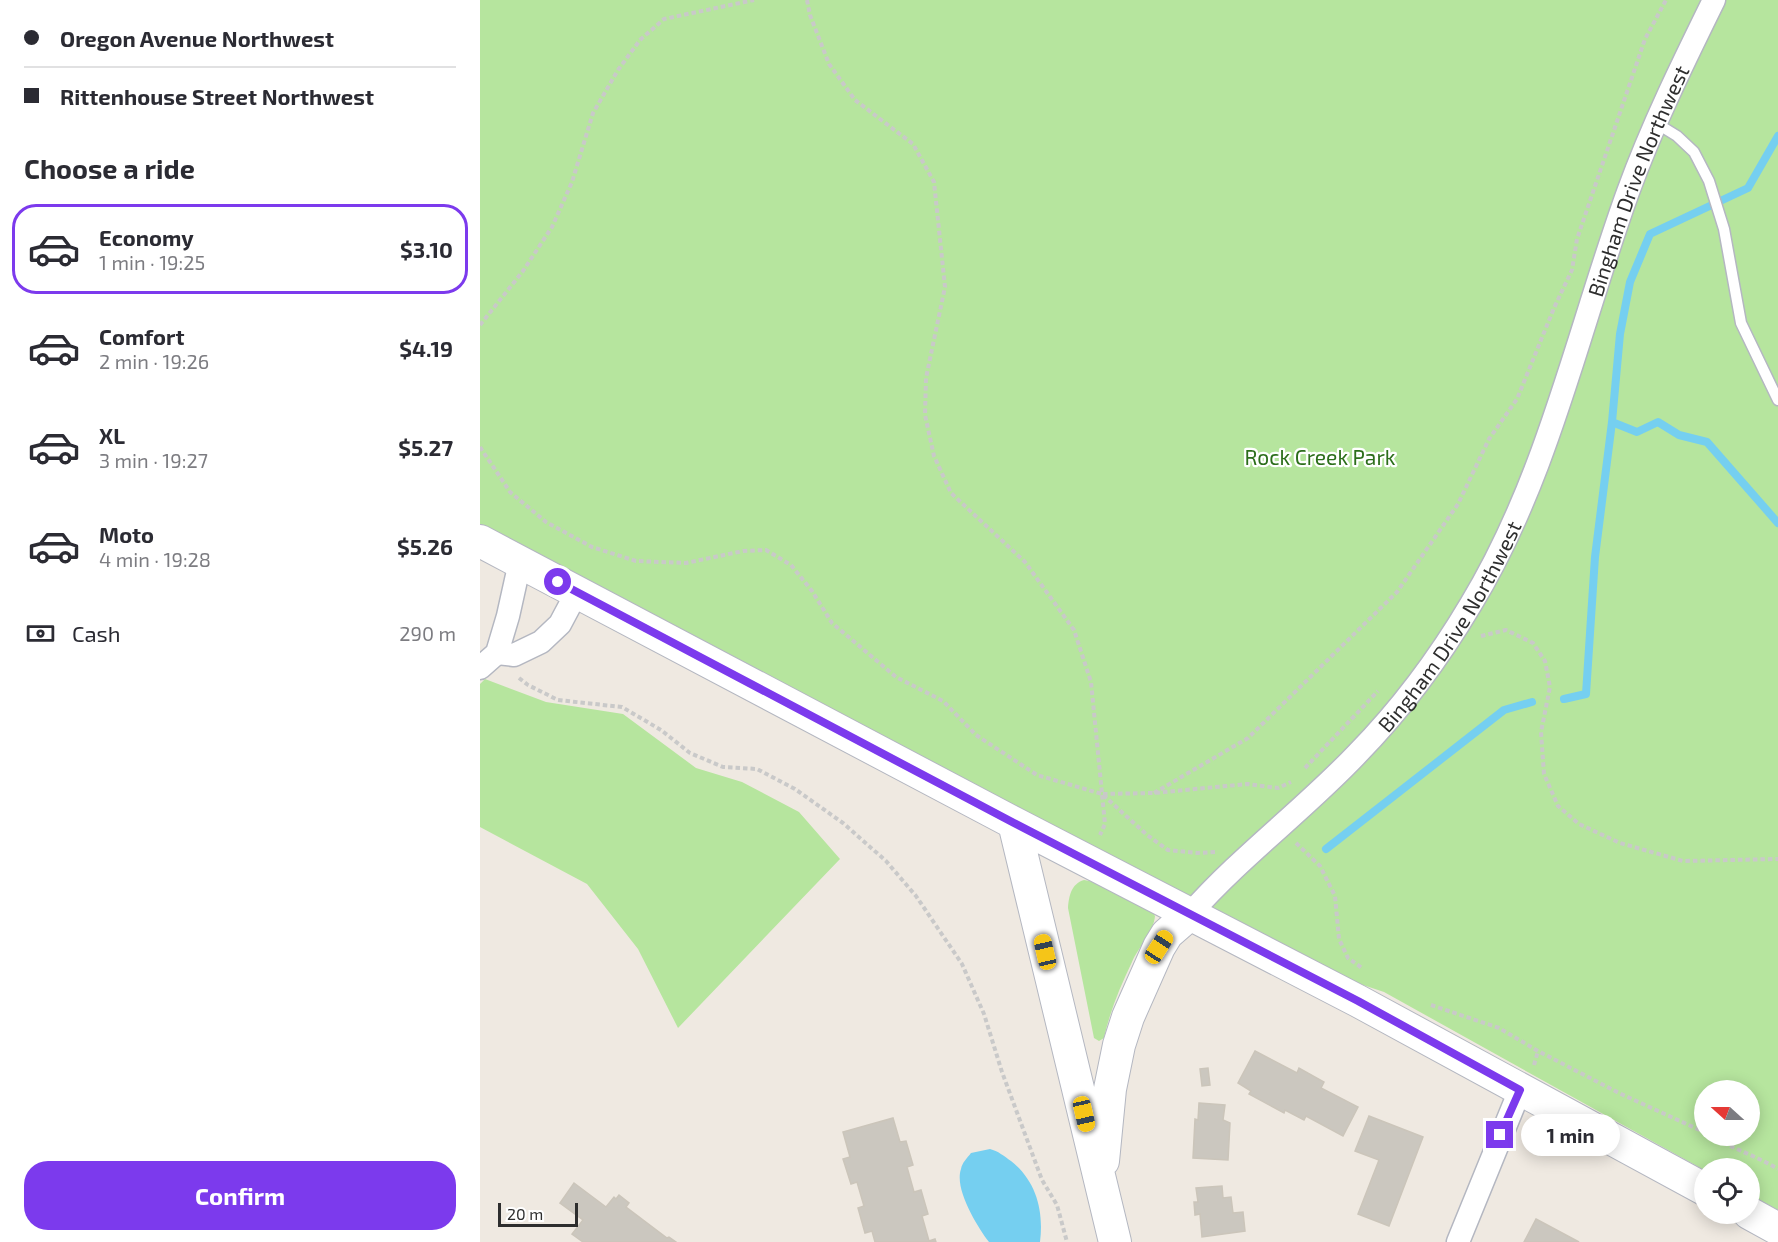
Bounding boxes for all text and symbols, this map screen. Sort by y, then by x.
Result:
text: Oregon Avenue Northwest [60,25,334,51]
street label: Bingham Drive Northwest [1582,61,1693,299]
text: Rittenhouse Street Northwest [60,83,374,109]
text: Choose a ride [24,152,195,184]
icon: car [27,222,81,276]
text: Economy [99,224,194,250]
text: $3.10 [400,236,453,262]
text: 1 min · 19:25 [99,250,205,274]
icon: car [27,321,81,375]
text: Comfort [99,323,184,349]
text: $4.19 [399,335,453,361]
text: 2 min · 19:26 [99,349,209,373]
icon: car [27,420,81,474]
text: XL [99,422,125,448]
text: $5.27 [398,434,453,460]
park label: Rock Creek Park [1244,444,1396,469]
text: 3 min · 19:27 [99,448,208,472]
street label: Bingham Drive Northwest [1372,516,1525,736]
icon: car [27,519,81,573]
text: Moto [99,521,154,547]
text: $5.26 [397,533,453,559]
text: 4 min · 19:28 [99,547,211,571]
route start [544,568,571,595]
icon: cash [24,617,57,650]
text: Cash [72,620,121,646]
text: 290 m [399,621,456,645]
car [1142,927,1176,967]
car [1032,932,1058,972]
north arrow [1694,1080,1760,1146]
map controls [1694,1080,1760,1224]
car [1071,1094,1097,1134]
callout: 1 min [1521,1114,1620,1156]
route end [1486,1121,1513,1148]
text: 1 min [1546,1123,1595,1147]
button: locate [1694,1158,1760,1224]
button: Confirm [24,1161,456,1230]
scale bar [498,1200,578,1228]
text: 20 m [507,1204,543,1223]

